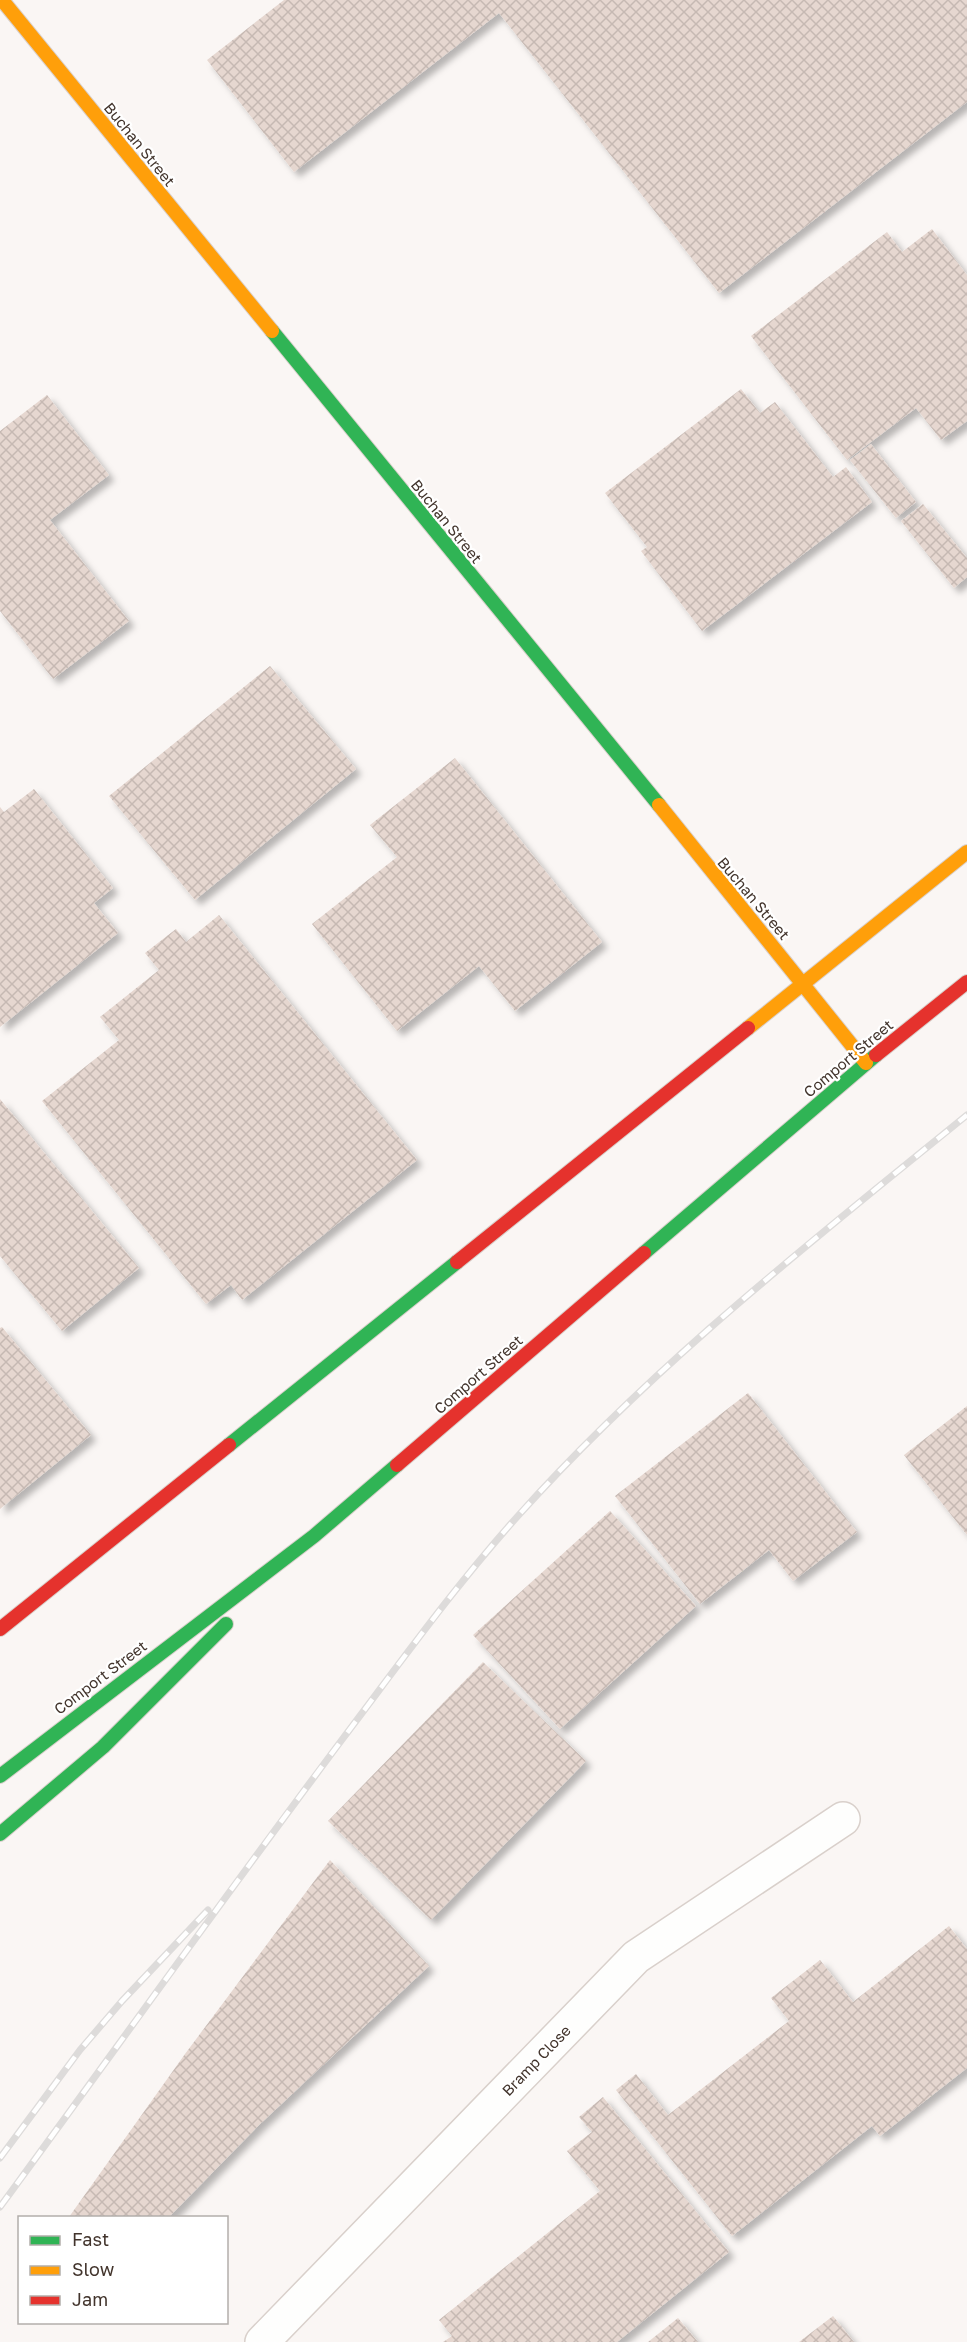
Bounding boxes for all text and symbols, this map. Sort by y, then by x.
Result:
street label: Buchan Street [101,99,179,189]
street label: Buchan Street [408,476,486,566]
street label: Buchan Street [714,853,794,943]
street label: Comport Street [800,1015,896,1101]
street label: Comport Street [430,1331,526,1417]
street label: Comport Street [50,1636,150,1718]
street label: Bramp Close [498,2021,574,2099]
legend [18,2216,228,2324]
text: Fast [72,2228,109,2250]
text: Slow [72,2258,115,2280]
text: Jam [72,2288,108,2310]

